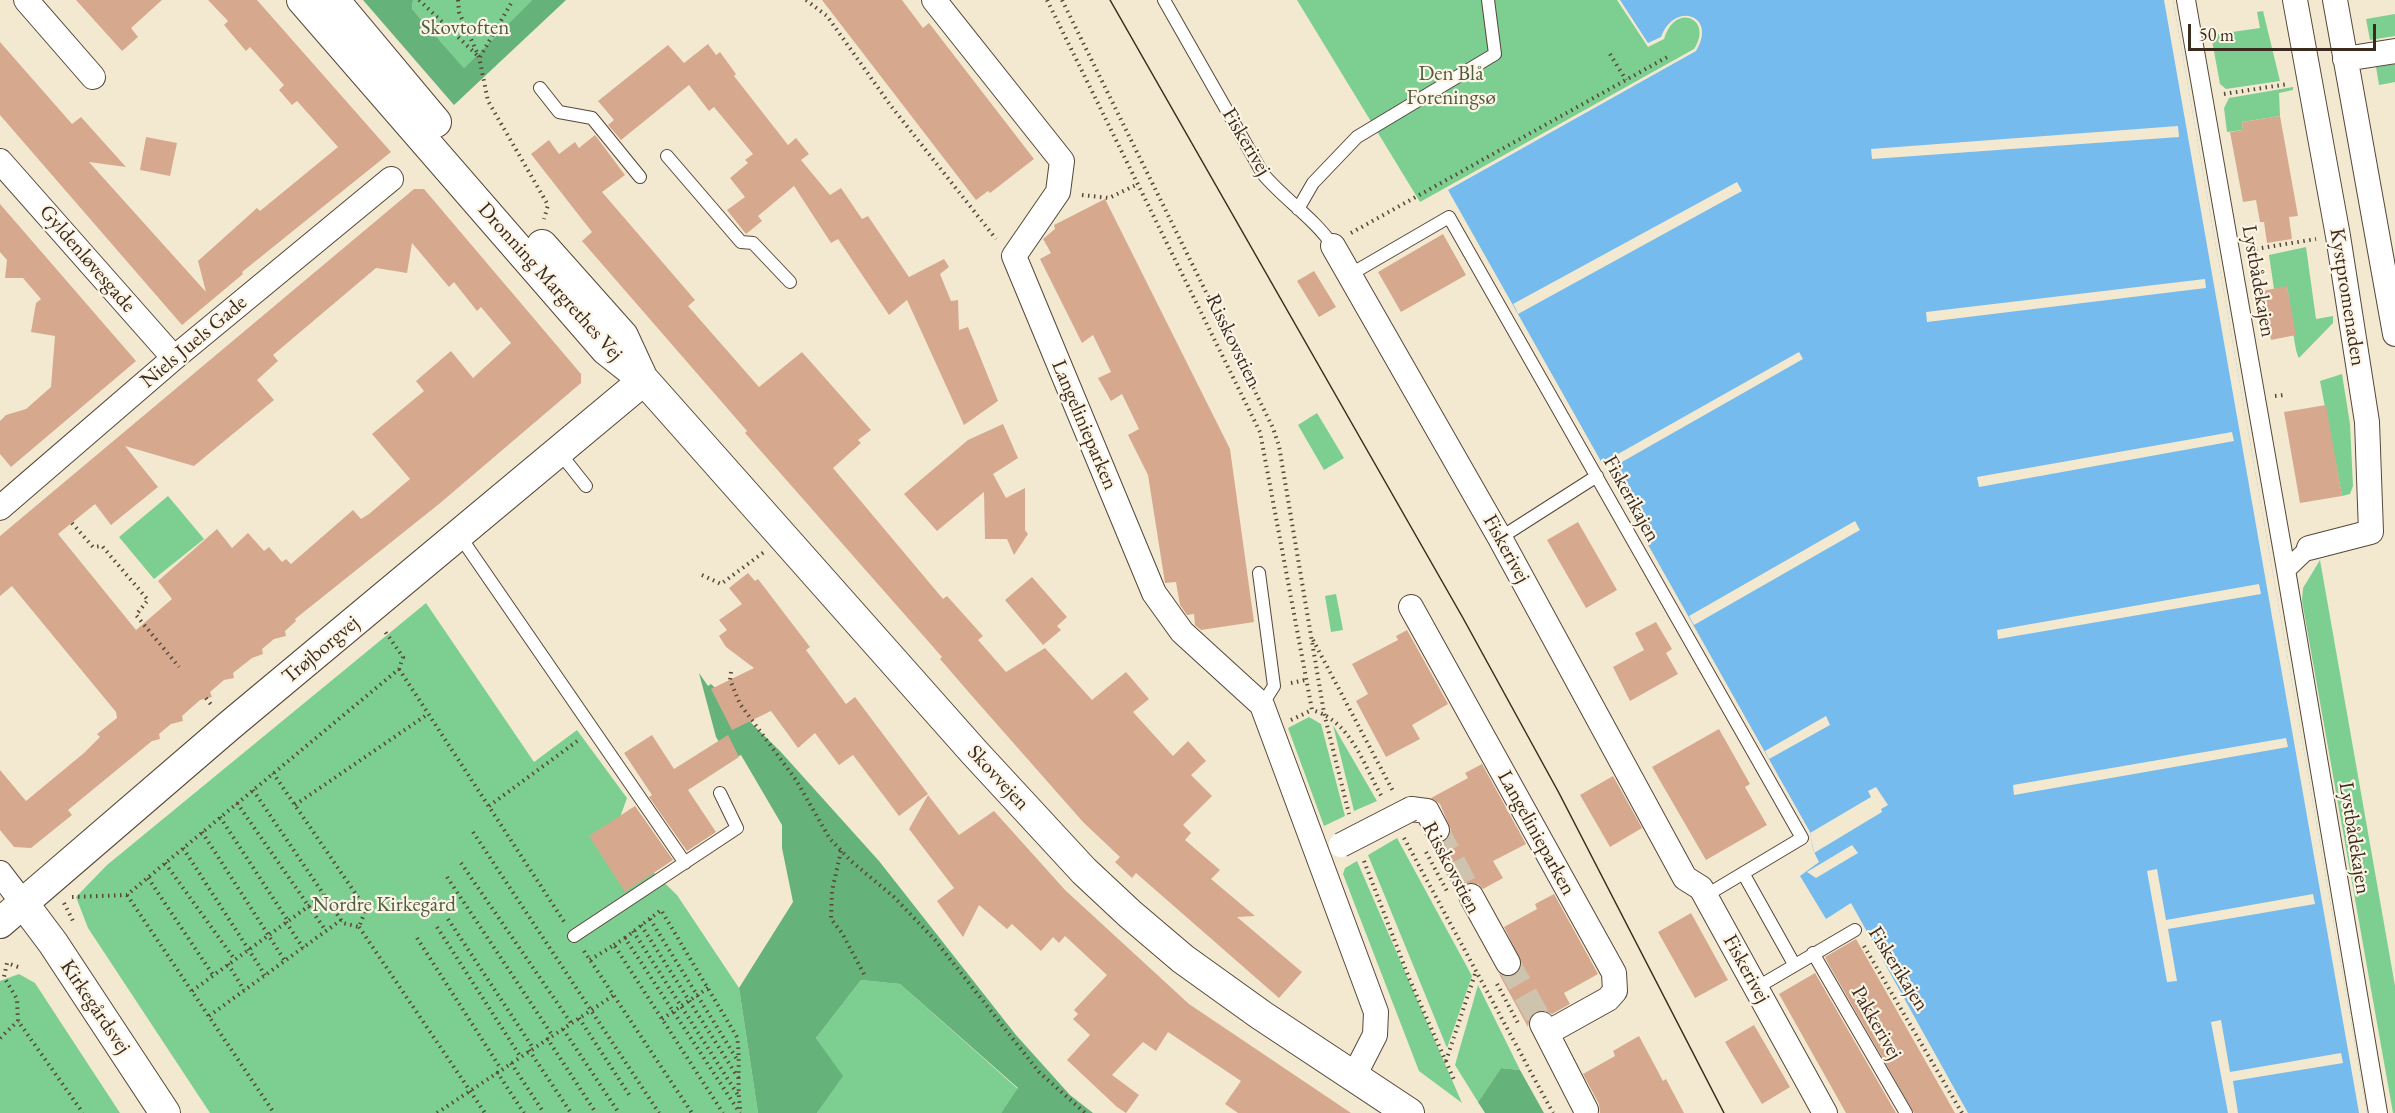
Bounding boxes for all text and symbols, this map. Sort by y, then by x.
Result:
scale bar [2191,12,2378,50]
park label: Skovtoften [421,15,509,41]
text: 50 m [2199,23,2234,46]
park label: Den Blå Foreningsø [1406,61,1496,111]
street label: Fiskerivej [1216,104,1276,180]
street label: Dronning Margrethes Vej [472,197,628,367]
street label: Gyldenløvesgade [33,200,141,318]
street label: Lystbådekajen [2236,223,2280,339]
street label: Kystpromenaden [2324,226,2370,368]
street label: Niels Juels Gade [136,290,252,394]
street label: Risskovstien [1200,290,1266,392]
street label: Langelinieparken [1045,356,1123,494]
street label: Fiskerikajen [1597,451,1665,547]
street label: Fiskerivej [1477,510,1535,588]
street label: Trøjborgvej [277,610,365,690]
street label: Skovvejen [962,740,1034,816]
street label: Langelinieparken [1491,766,1581,900]
street label: Lystbådekajen [2333,780,2375,896]
street label: Risskovstien [1416,818,1486,918]
park label: Nordre Kirkegård [312,892,456,918]
street label: Fiskerikajen [1862,922,1934,1016]
street label: Fiskerivej [1717,930,1775,1008]
street label: Kirkegårdsvej [54,955,136,1059]
street label: Pakkerivej [1845,982,1907,1064]

